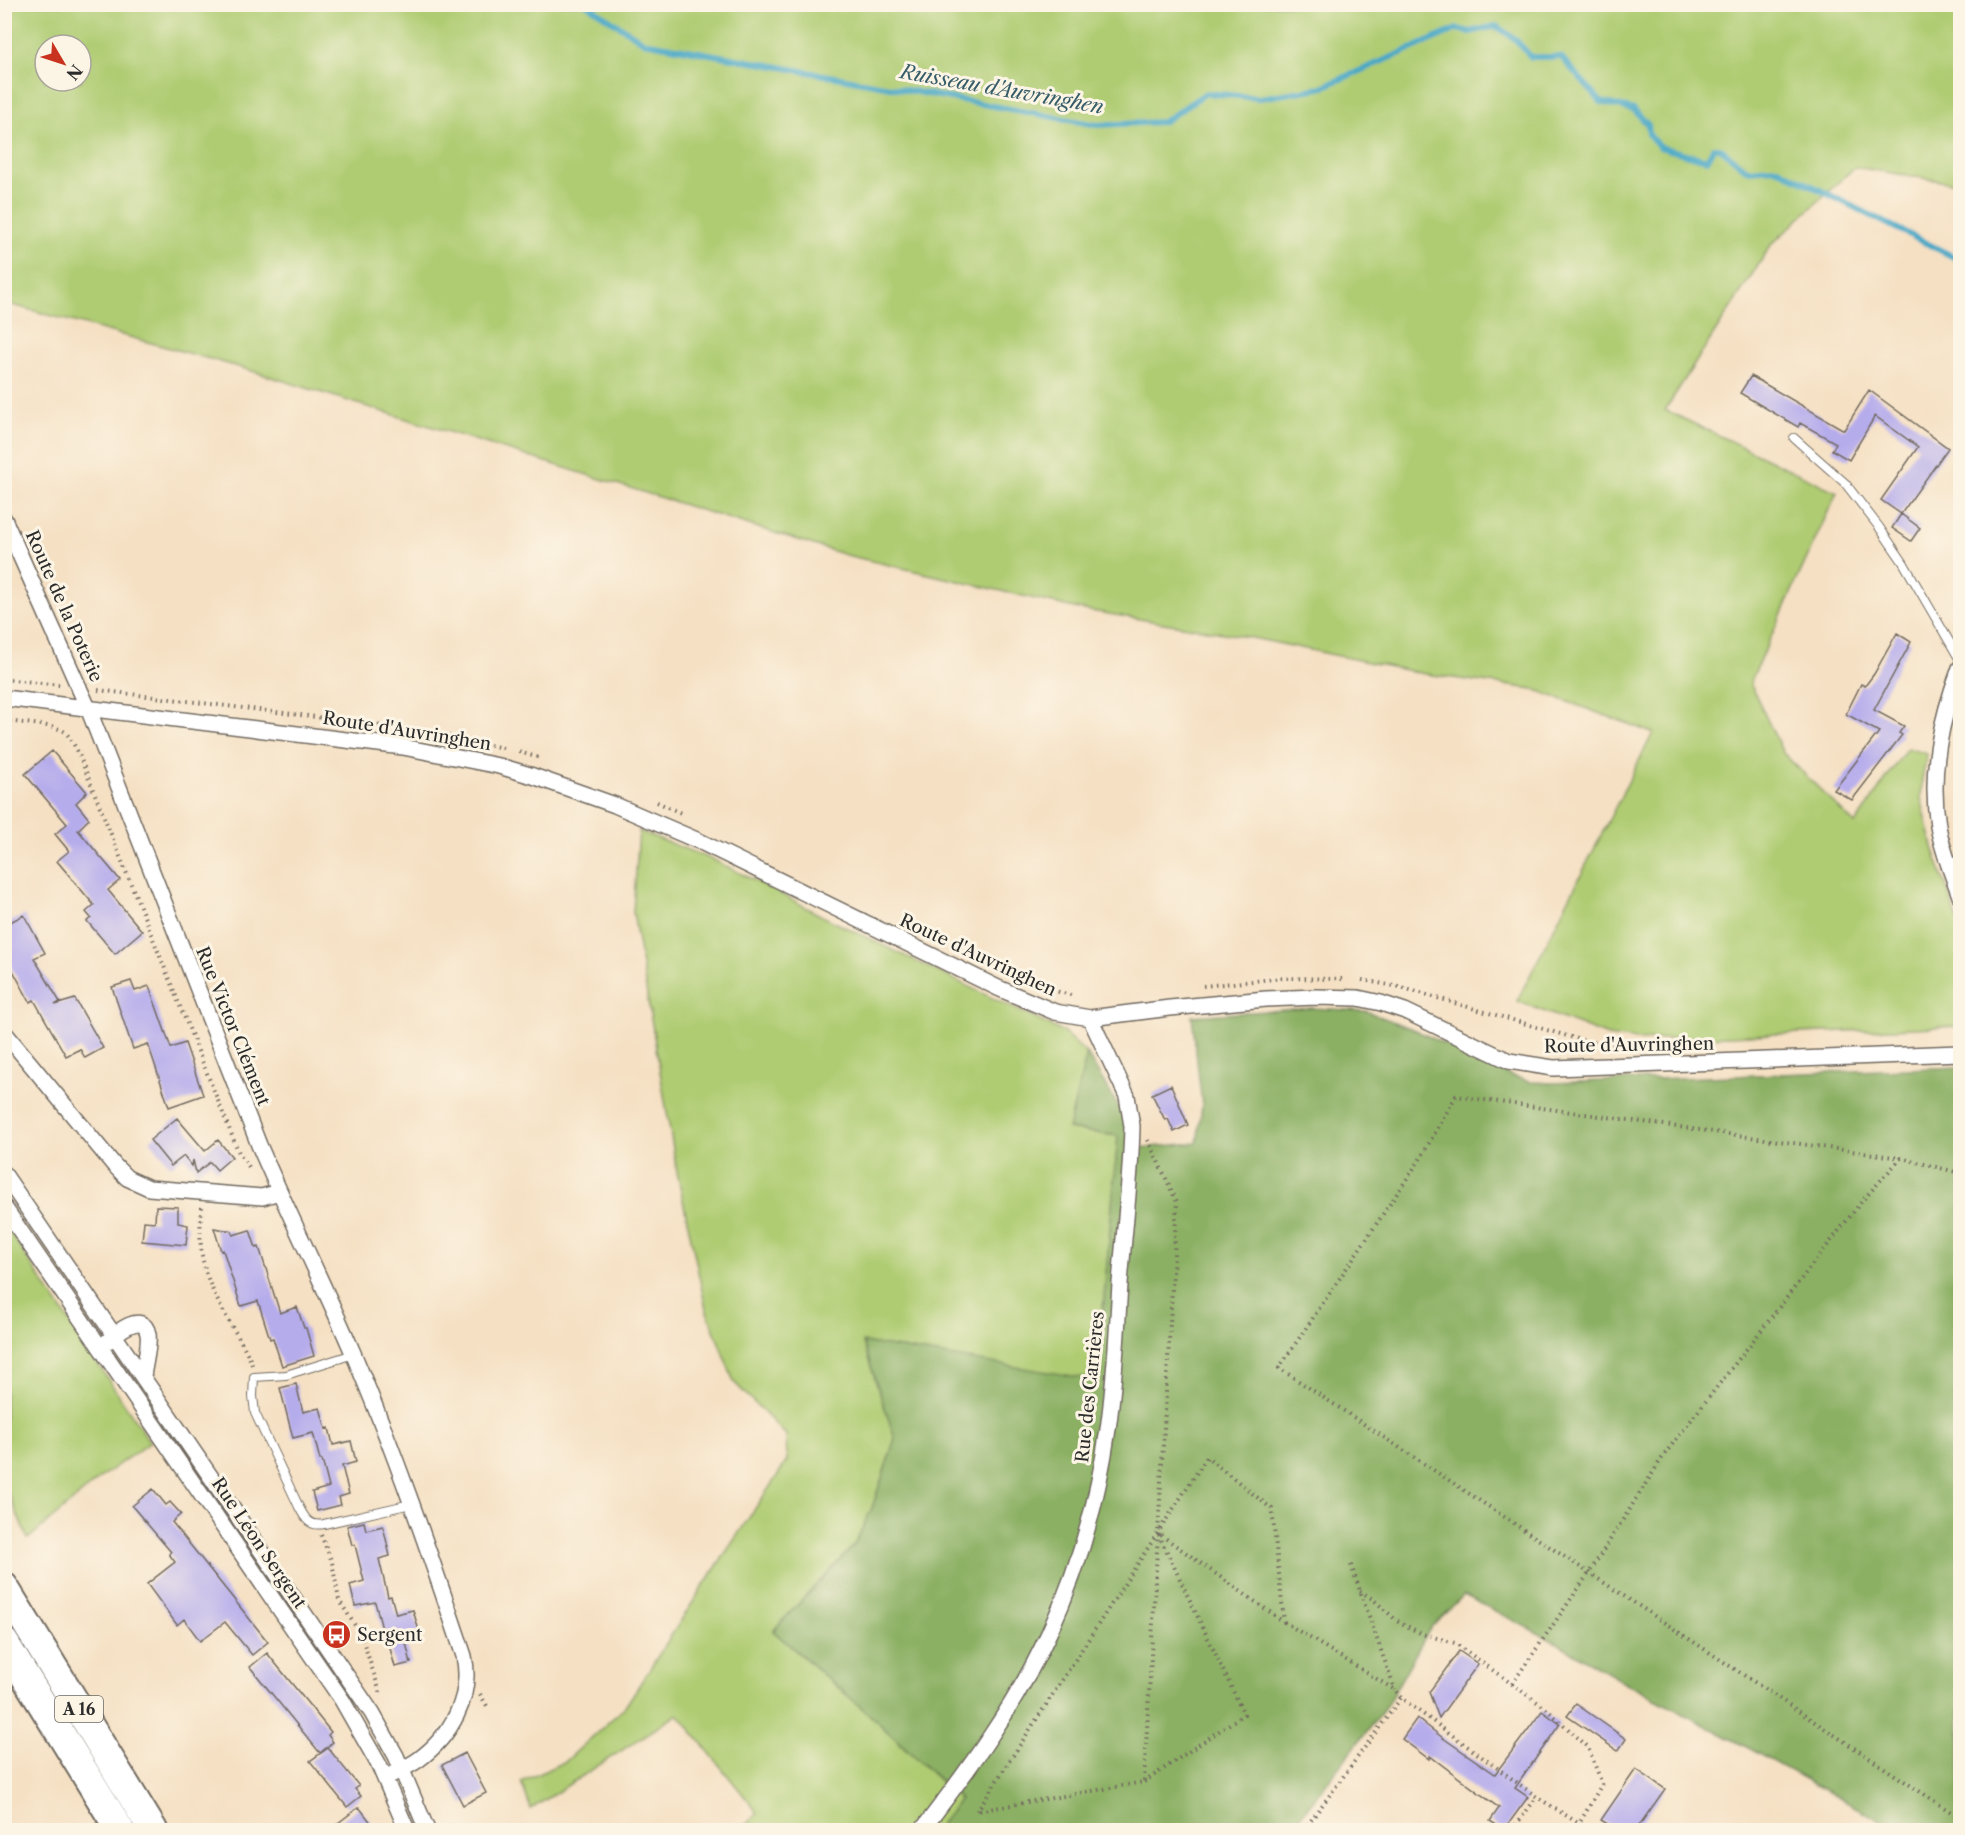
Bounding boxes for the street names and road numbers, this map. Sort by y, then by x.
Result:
street label: Route de la Poterie [21,527,107,685]
street label: Route d'Auvringhen [321,707,493,755]
street label: Route d'Auvringhen [896,909,1060,1001]
street label: Rue Victor Clément [191,943,275,1109]
street label: Route d'Auvringhen [1544,1033,1714,1057]
street label: Rue des Carrières [1071,1310,1109,1464]
street label: Rue Léon Sergent [207,1473,311,1613]
road number: A 16 [55,1696,103,1722]

